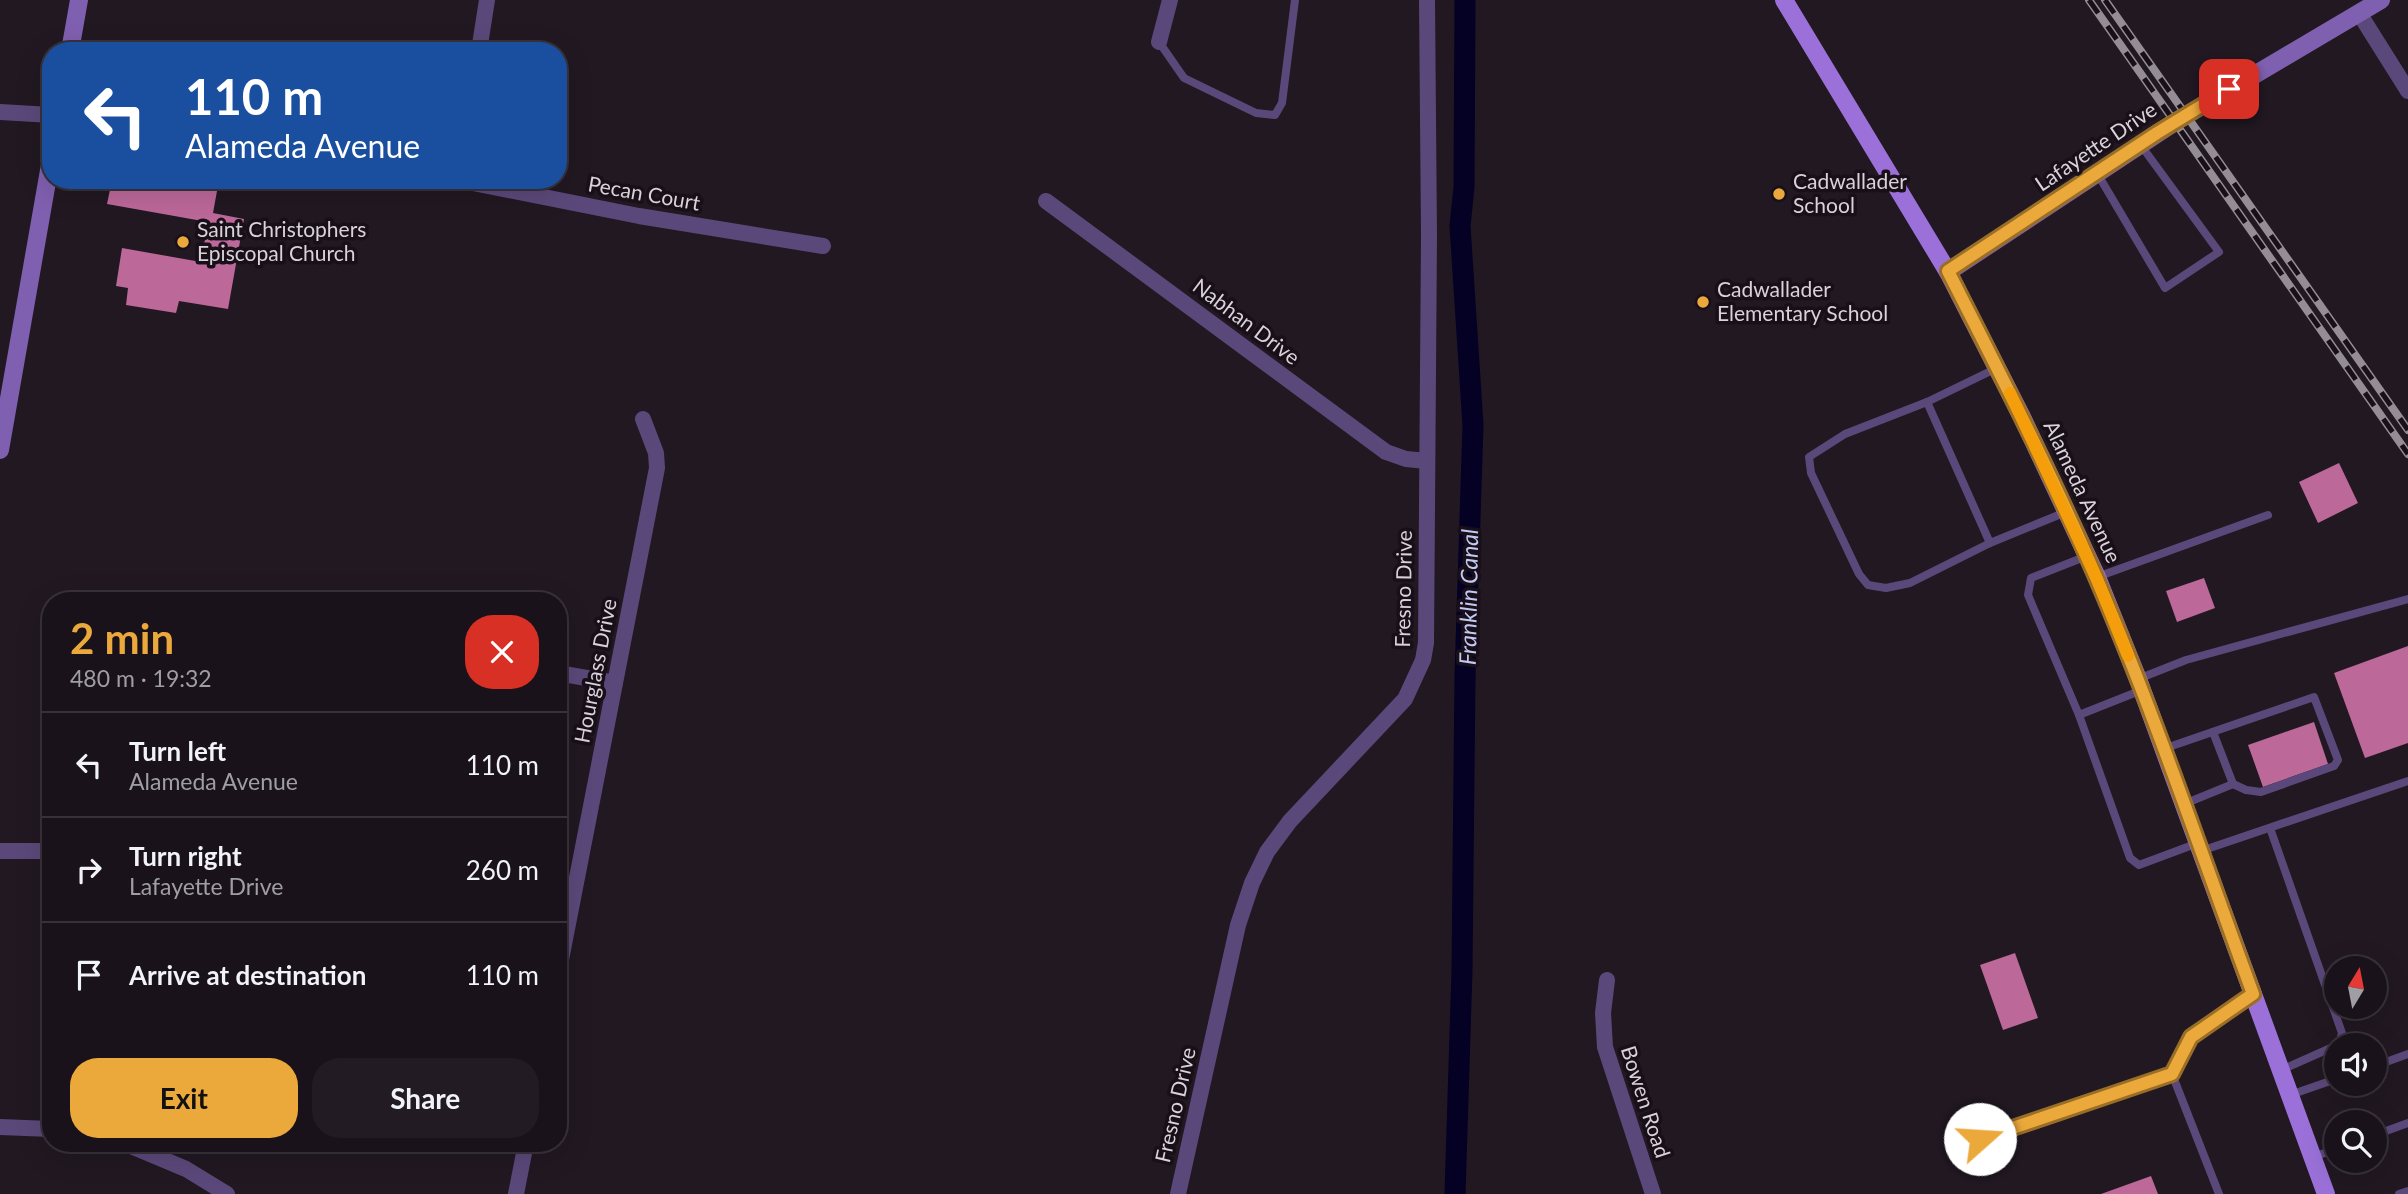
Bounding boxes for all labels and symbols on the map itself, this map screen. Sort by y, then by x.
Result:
pin [2199,59,2259,119]
street label: Lafayette Drive [2030,96,2161,196]
place label: Cadwallader School [1793,168,1907,217]
street label: Pecan Court [586,170,703,215]
marker: Cadwallader School [1771,186,1787,202]
place label: Saint Christophers Episcopal Church [197,216,366,265]
marker: Saint Christophers Episcopal Church [175,234,191,250]
street label: Nabhan Drive [1189,273,1305,369]
place label: Cadwallader Elementary School [1717,276,1888,325]
marker: Cadwallader Elementary School [1695,294,1711,310]
street label: Alameda Avenue [2039,416,2127,567]
water label: Franklin Canal [1453,529,1483,665]
street label: Fresno Drive [1389,530,1416,648]
street label: Hourglass Drive [568,596,621,745]
north arrow [2324,956,2387,1018]
street label: Bowen Road [1617,1042,1676,1161]
street label: Fresno Drive [1149,1045,1200,1165]
position arrow [1943,1102,2017,1176]

